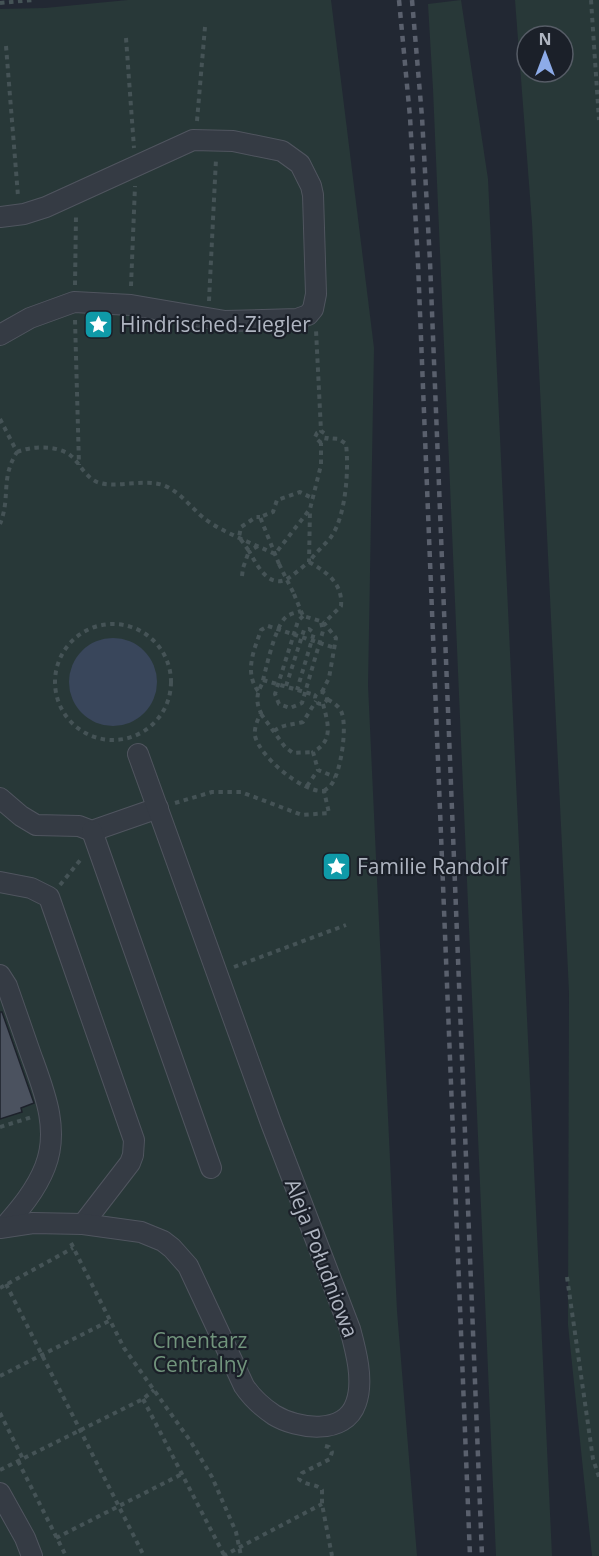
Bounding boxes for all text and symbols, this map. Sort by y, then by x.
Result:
north arrow [515,24,575,84]
text: N [538,28,552,50]
place icon: Hindrisched-Ziegler [83,308,115,340]
place label: Hindrisched-Ziegler [120,310,311,338]
place icon: Familie Randolf [320,850,352,882]
place label: Familie Randolf [357,852,509,880]
street label: Aleja Południowa [279,1175,365,1341]
park label: Cmentarz Centralny [153,1326,248,1378]

